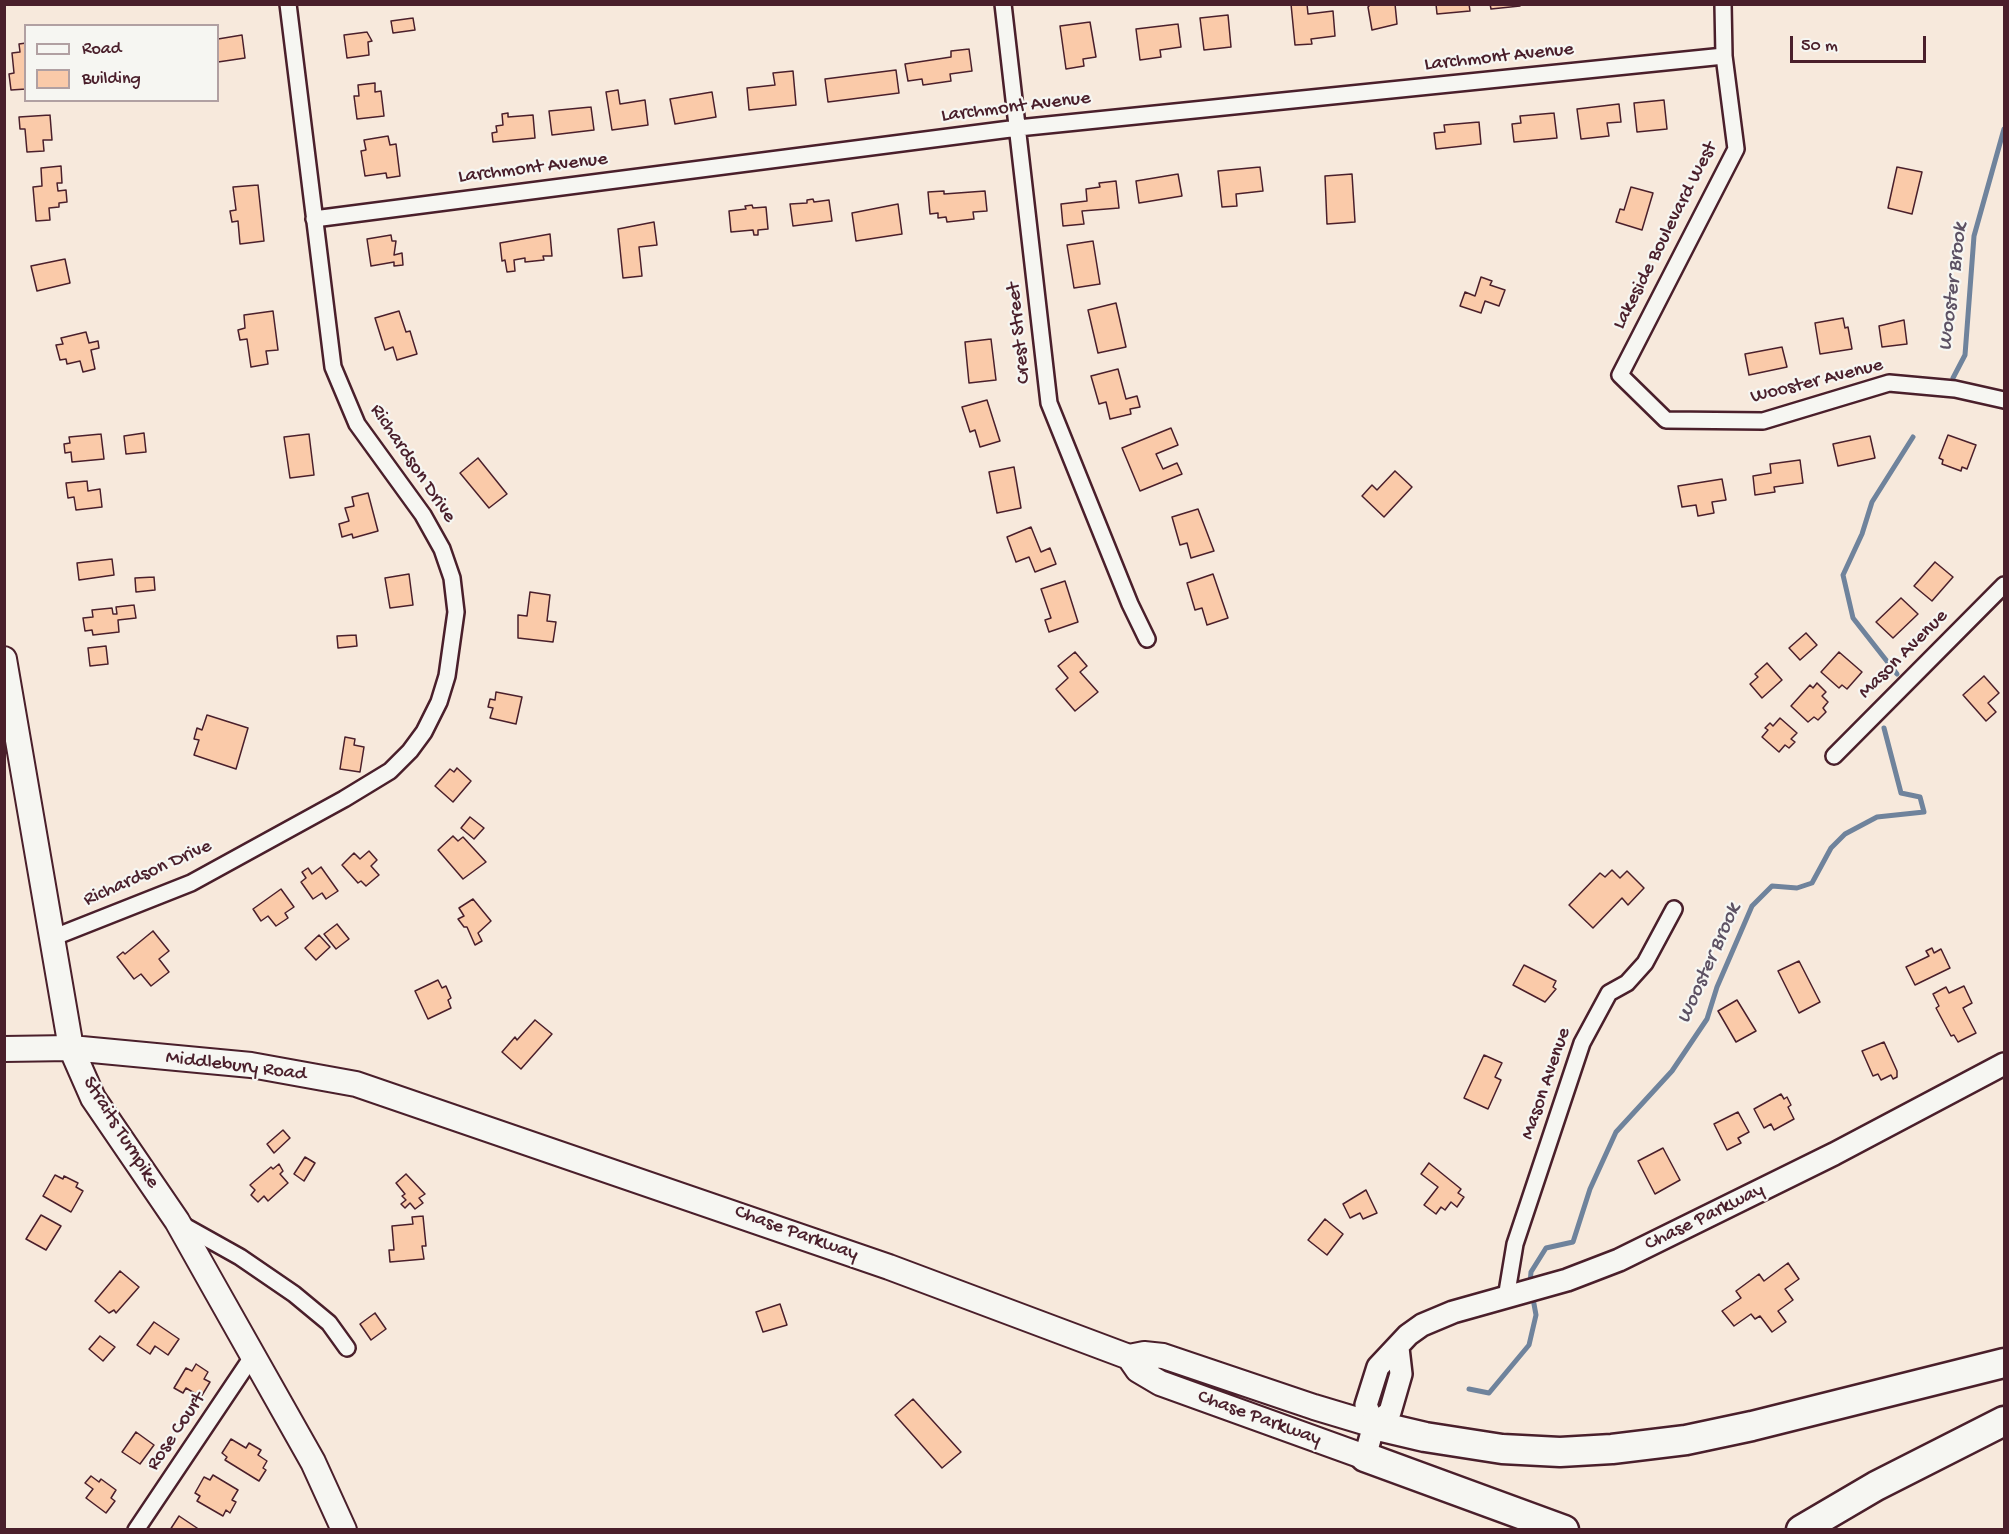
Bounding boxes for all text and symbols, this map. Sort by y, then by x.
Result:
legend [24,24,219,102]
scale bar [1793,24,1930,62]
text: 50 m [1801,36,1838,57]
street label: Larchmont Avenue [1423,38,1575,78]
text: Road [82,39,121,60]
text: Building [82,69,141,90]
street label: Larchmont Avenue [940,87,1092,129]
street label: Lakeside Boulevard West [1608,138,1724,334]
street label: Larchmont Avenue [457,148,609,190]
water label: Wooster Brook [1934,222,1974,352]
street label: Crest Street [1003,281,1037,385]
street label: Wooster Avenue [1748,354,1886,410]
street label: Richardson Drive [364,400,460,528]
street label: Mason Avenue [1854,605,1954,705]
street label: Richardson Drive [80,835,216,913]
water label: Wooster Brook [1672,900,1748,1028]
street label: Mason Avenue [1517,1025,1577,1143]
street label: Middlebury Road [164,1046,308,1088]
street label: Straits Turnpike [76,1073,164,1193]
street label: Chase Parkway [1641,1179,1769,1257]
street label: Chase Parkway [731,1201,861,1267]
street label: Chase Parkway [1194,1386,1324,1452]
street label: Rose Court [142,1388,212,1476]

